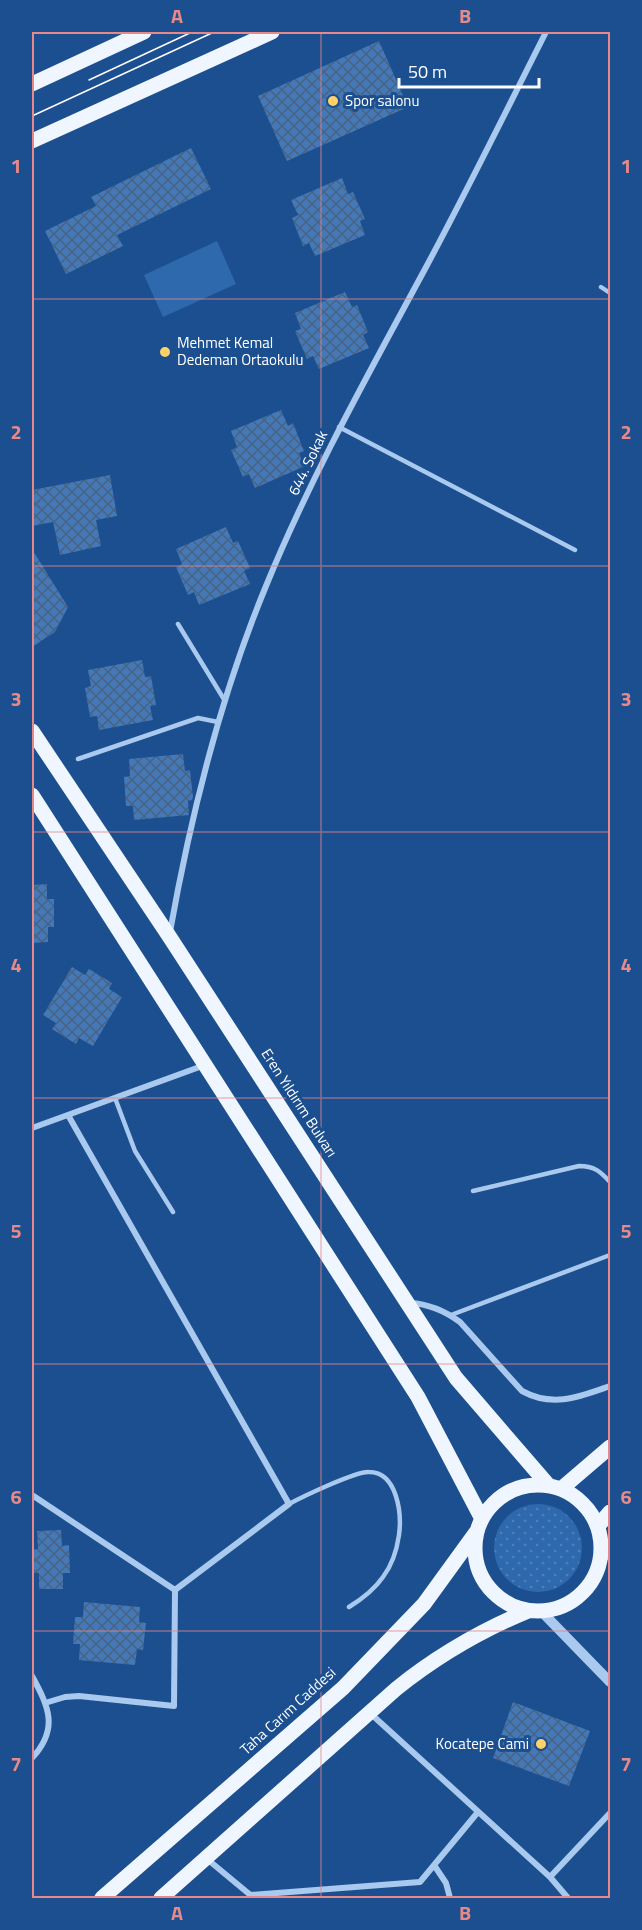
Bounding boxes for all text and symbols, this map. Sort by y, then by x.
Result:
text: A [171,0,183,31]
text: B [459,0,471,31]
scale bar [399,51,538,89]
text: 50 m [408,58,447,85]
place label: Spor salonu [345,89,419,112]
marker: Spor salonu [326,94,340,108]
text: 1 [10,150,22,181]
text: 1 [620,150,632,181]
place label: Mehmet Kemal Dedeman Ortaokulu [177,331,304,371]
marker: Mehmet Kemal Dedeman Ortaokulu [158,345,172,359]
text: 2 [10,416,22,447]
text: 2 [620,416,632,447]
street label: 644. Sokak [282,426,333,499]
text: 3 [10,683,22,714]
text: 3 [620,683,632,714]
text: 4 [10,949,22,980]
text: 4 [620,949,632,980]
street label: Eren Yıldırım Bulvarı [256,1044,343,1162]
text: 5 [10,1215,22,1246]
text: 5 [620,1215,632,1246]
text: 6 [10,1481,22,1512]
text: 6 [620,1481,632,1512]
street label: Taha Carım Caddesi [235,1661,341,1760]
place label: Kocatepe Cami [436,1732,529,1755]
marker: Kocatepe Cami [534,1737,548,1751]
text: 7 [10,1748,22,1779]
text: 7 [620,1748,632,1779]
text: A [171,1897,183,1928]
text: B [459,1897,471,1928]

